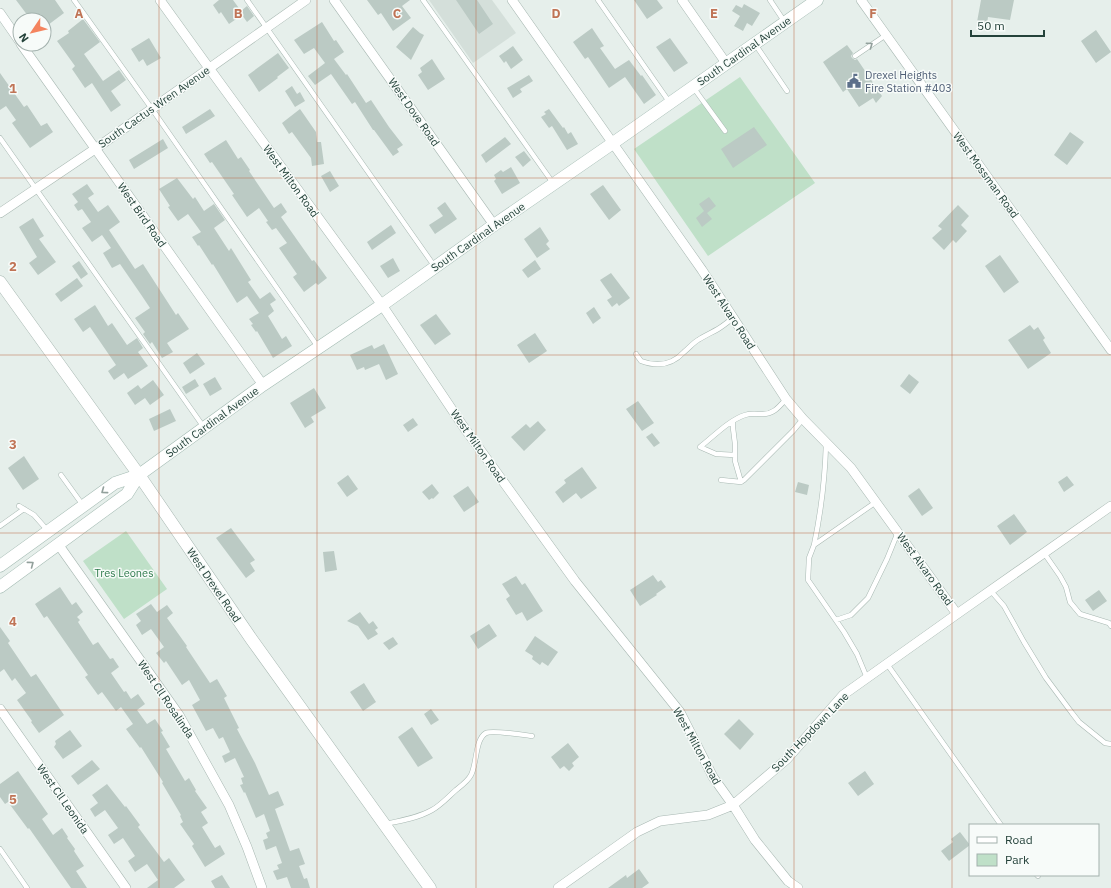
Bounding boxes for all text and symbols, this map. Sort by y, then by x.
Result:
text: A [75,5,84,22]
text: B [234,5,243,22]
text: C [393,5,402,22]
text: D [551,5,561,22]
text: E [710,5,718,22]
text: F [869,5,877,22]
north arrow [12,12,52,52]
scale bar [971,12,1044,38]
street label: South Cardinal Avenue [694,13,794,89]
text: 50 m [977,18,1005,33]
text: N [16,30,32,45]
one-way arrow [866,42,873,50]
street label: South Cactus Wren Avenue [95,63,213,151]
place label: Drexel Heights Fire Station #403 [865,68,952,95]
public building icon: Drexel Heights Fire Station #403 [846,73,862,89]
street label: West Dove Road [385,75,443,149]
text: 1 [9,80,17,97]
street label: West Mossman Road [950,129,1022,221]
street label: West Milton Road [260,142,322,220]
street label: West Bird Road [115,180,169,250]
street label: South Cardinal Avenue [428,199,528,275]
text: 2 [9,258,17,275]
street label: West Alvaro Road [700,272,758,352]
street label: South Cardinal Avenue [163,383,261,461]
street label: West Milton Road [448,407,508,485]
text: 3 [9,436,17,453]
one-way arrow [102,486,109,493]
street label: West Alvaro Road [894,530,956,608]
street label: West Drexel Road [184,545,244,625]
one-way arrow [27,562,34,569]
park label: Tres Leones [94,566,154,580]
text: 4 [9,613,17,630]
street label: West Cll Rosalinda [135,657,197,741]
street label: South Hopdown Lane [768,689,852,775]
street label: West Milton Road [670,705,724,787]
street label: West Cll Leonida [34,762,92,837]
text: 5 [9,791,17,808]
legend [969,824,1099,876]
text: Road [1005,832,1033,847]
text: Park [1005,852,1030,867]

